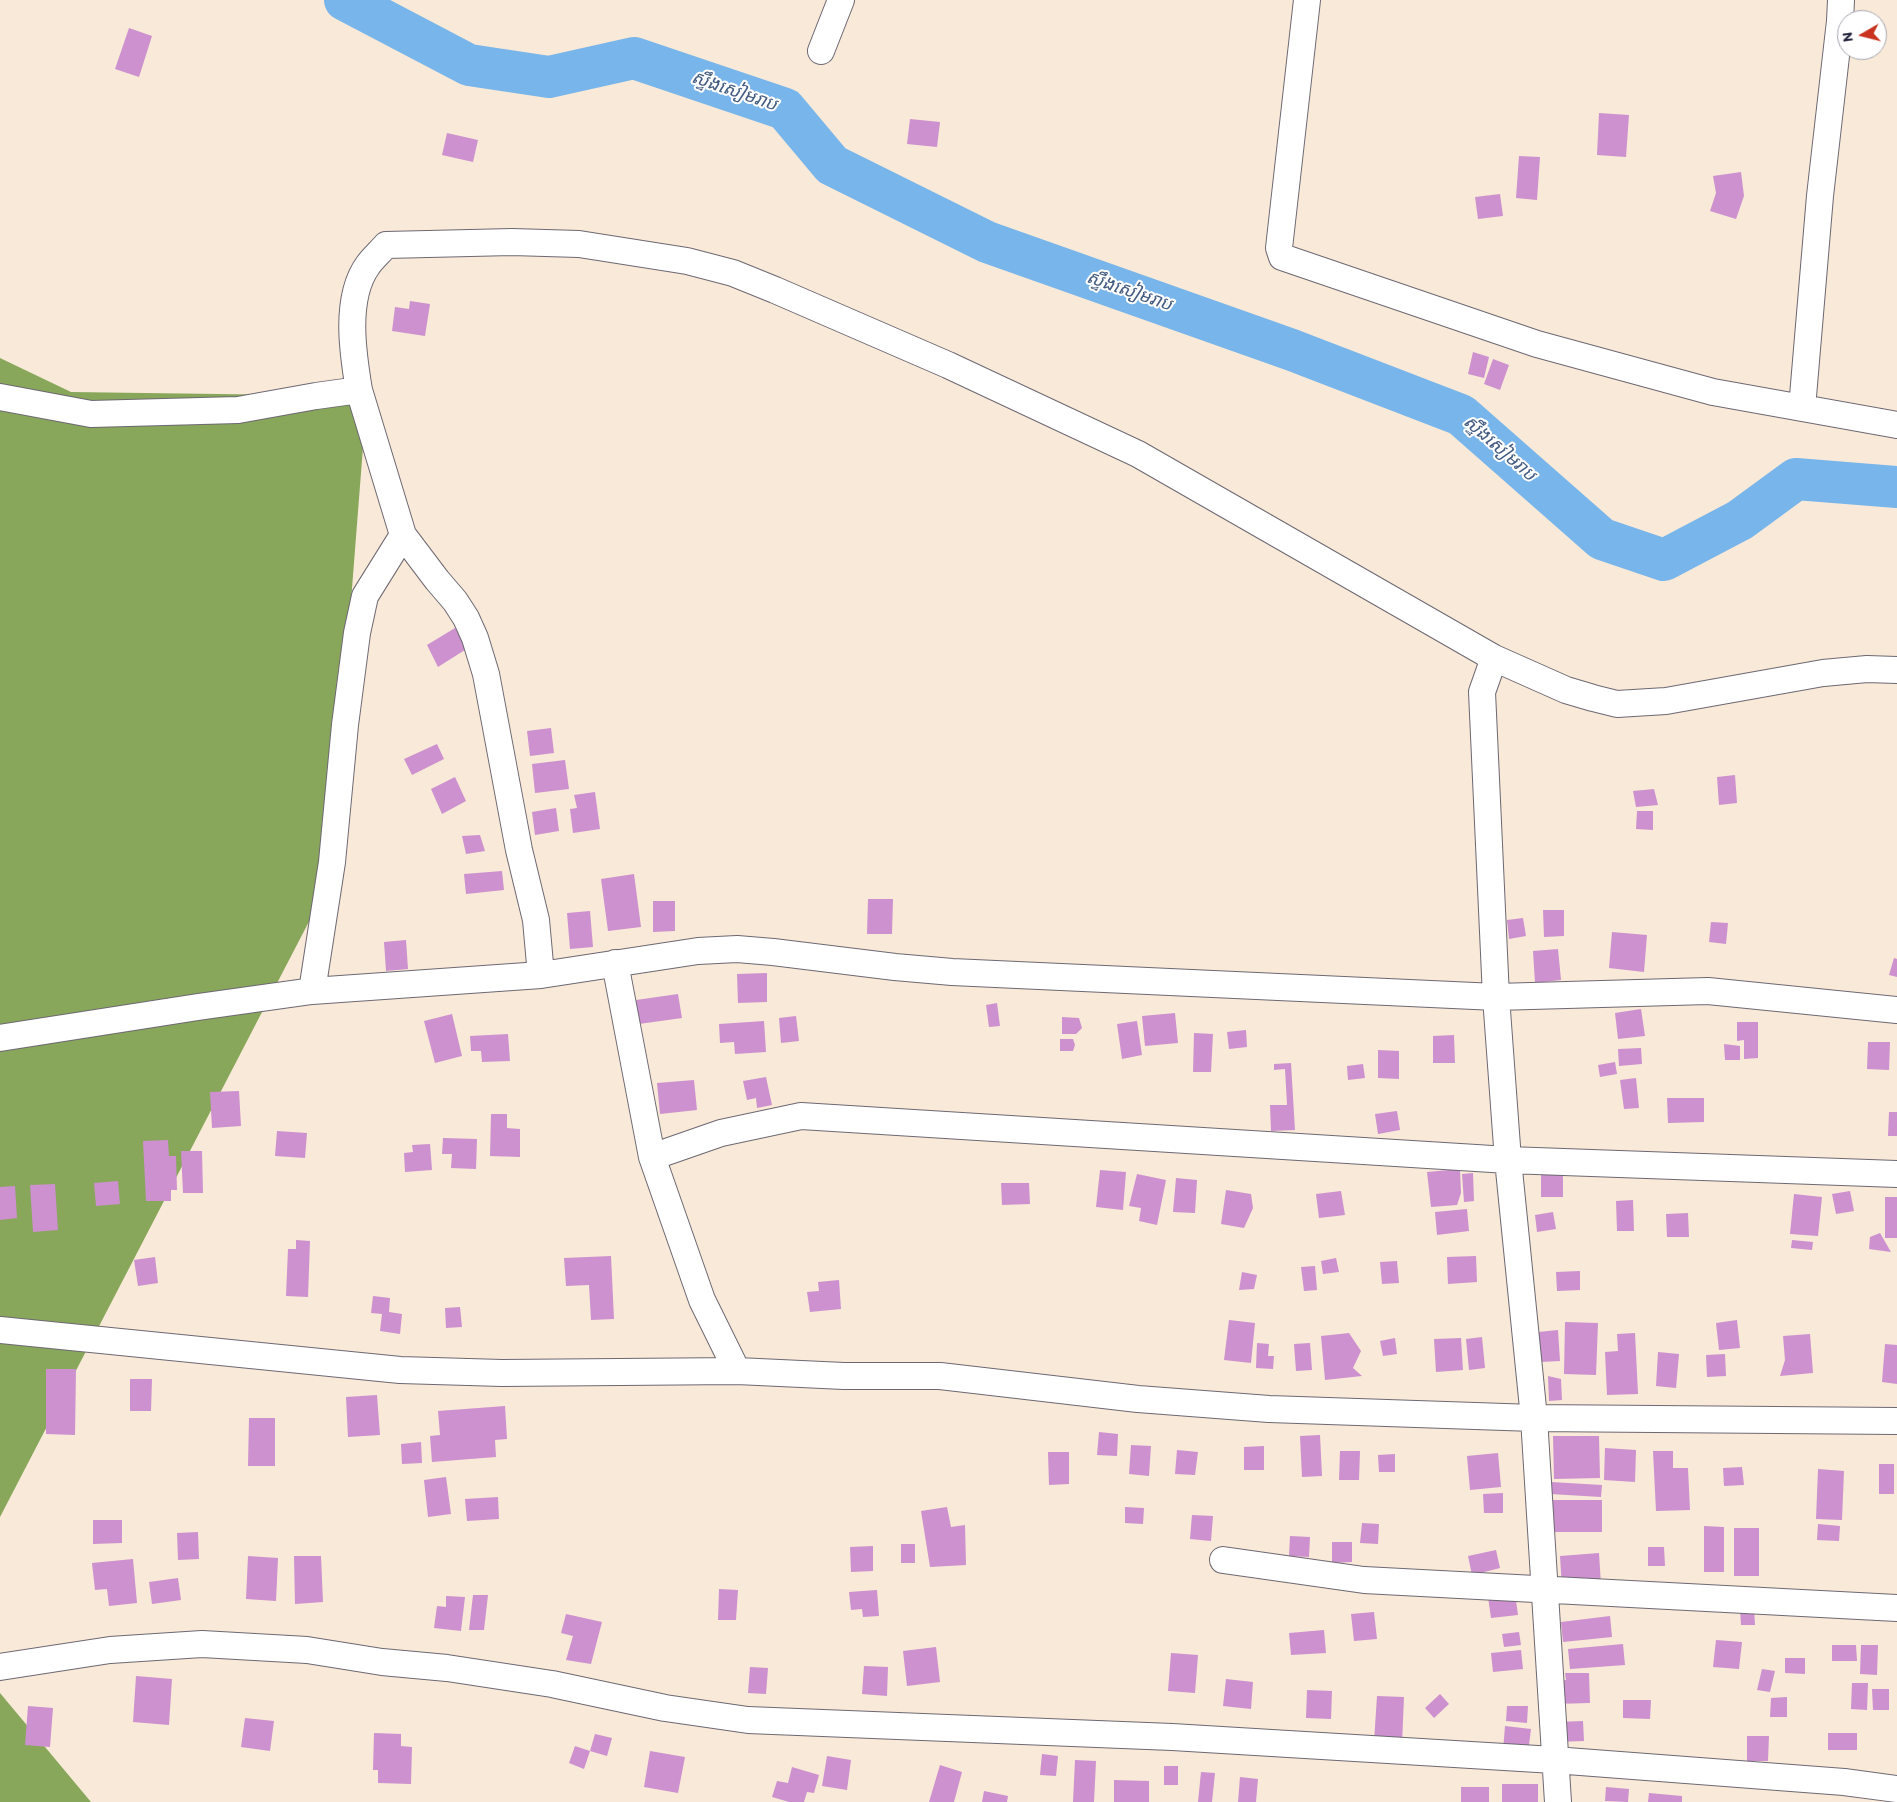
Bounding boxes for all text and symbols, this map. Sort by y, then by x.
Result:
north arrow [1837,10,1887,60]
text: N [1839,31,1857,43]
water label: ស្ទឹងសៀមរាប [688,67,780,117]
water label: ស្ទឹងសៀមរាប [1083,267,1175,317]
water label: ស្ទឹងសៀមរាប [1458,412,1540,486]

